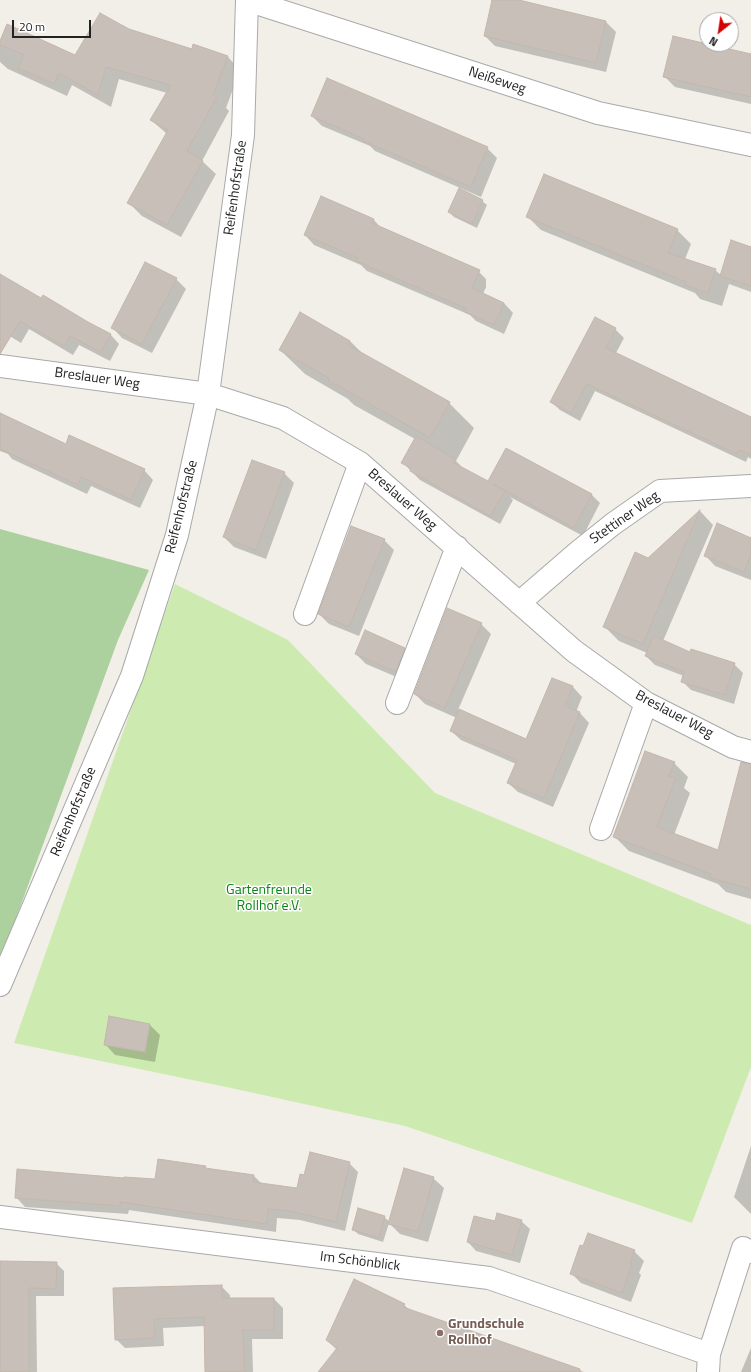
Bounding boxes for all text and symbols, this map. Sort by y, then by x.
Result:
scale bar [14,12,93,38]
north arrow [699,12,739,52]
text: 20 m [19,17,45,36]
text: N [706,33,721,50]
street label: Neißeweg [466,64,528,98]
street label: Reifenhofstraße [221,139,251,237]
street label: Breslauer Weg [53,365,141,393]
street label: Reifenhofstraße [162,459,202,555]
street label: Breslauer Weg [364,465,440,535]
street label: Stettiner Weg [587,488,663,548]
street label: Breslauer Weg [632,687,716,743]
street label: Reifenhofstraße [48,765,100,859]
park label: Gartenfreunde Rollhof e.V. [226,883,312,916]
street label: Im Schönblick [319,1249,401,1275]
place label: Grundschule Rollhof [448,1317,524,1350]
marker: Grundschule Rollhof [435,1328,445,1338]

